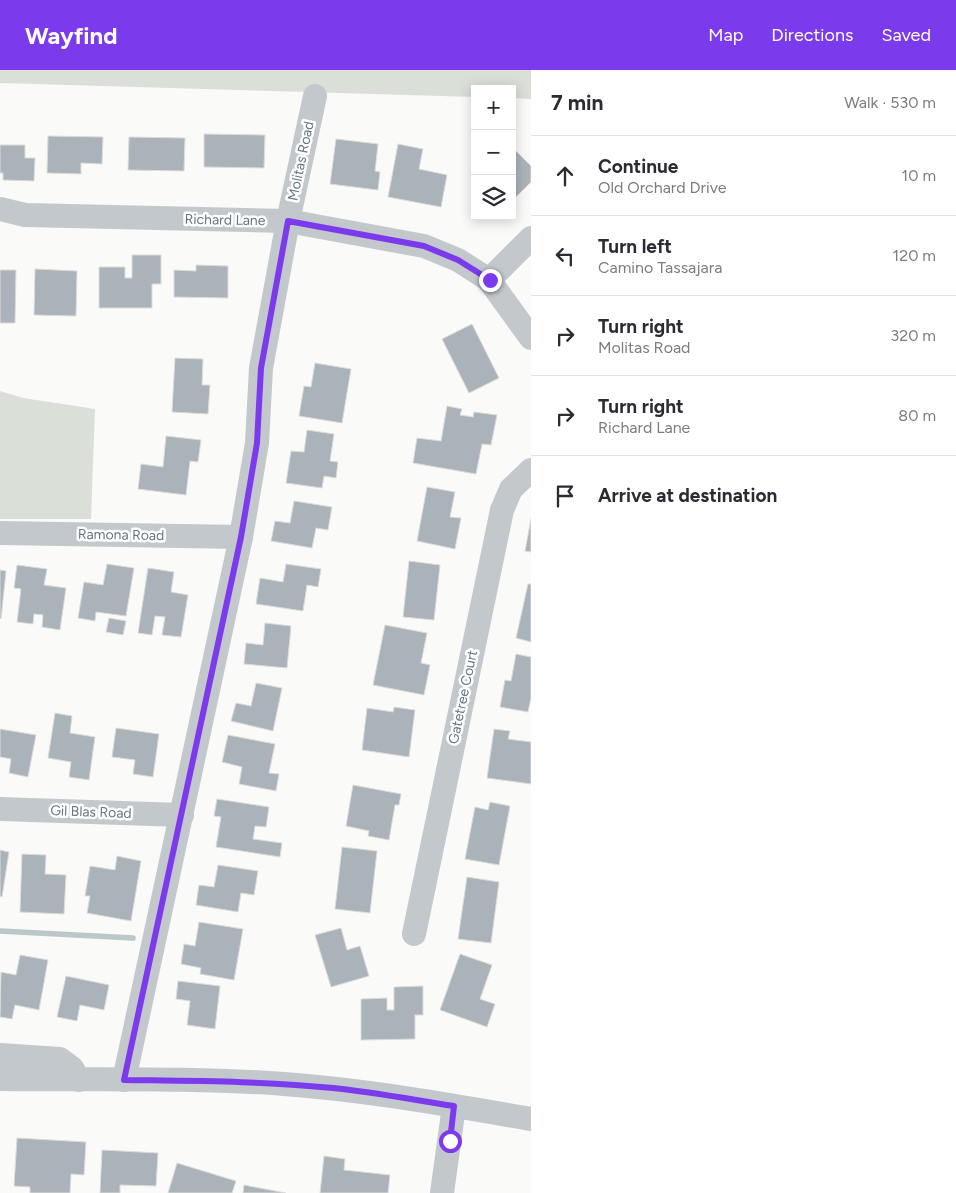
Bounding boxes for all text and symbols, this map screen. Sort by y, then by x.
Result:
text: Wayfind [25,21,118,50]
text: Map [708,24,743,46]
text: Directions [771,24,853,46]
text: Saved [881,24,931,46]
map controls [471,85,516,220]
button: + [471,85,516,130]
text: 7 min [551,90,603,115]
text: Walk · 530 m [844,93,936,112]
street label: Molitas Road [284,120,318,202]
button: − [471,130,516,175]
text: Continue [598,155,678,178]
icon: ahead [551,162,579,190]
text: 10 m [902,166,936,185]
button: layers [471,175,516,220]
text: Old Orchard Drive [598,178,727,197]
street label: Richard Lane [184,211,266,229]
text: Turn left [598,235,672,258]
icon: left [551,242,579,270]
text: 120 m [893,246,936,265]
text: Camino Tassajara [598,258,722,277]
route end [479,269,502,292]
text: Turn right [598,315,684,338]
icon: right [551,322,579,350]
text: 320 m [891,326,936,345]
text: Molitas Road [598,338,690,357]
text: Turn right [598,395,684,418]
icon: right [551,402,579,430]
text: 80 m [898,406,936,425]
text: Richard Lane [598,418,690,437]
icon: arrive [551,482,579,510]
text: Arrive at destination [598,484,777,507]
street label: Ramona Road [78,526,164,544]
street label: Gatetree Court [445,649,481,745]
street label: Gil Blas Road [50,802,132,822]
route start [439,1130,462,1153]

